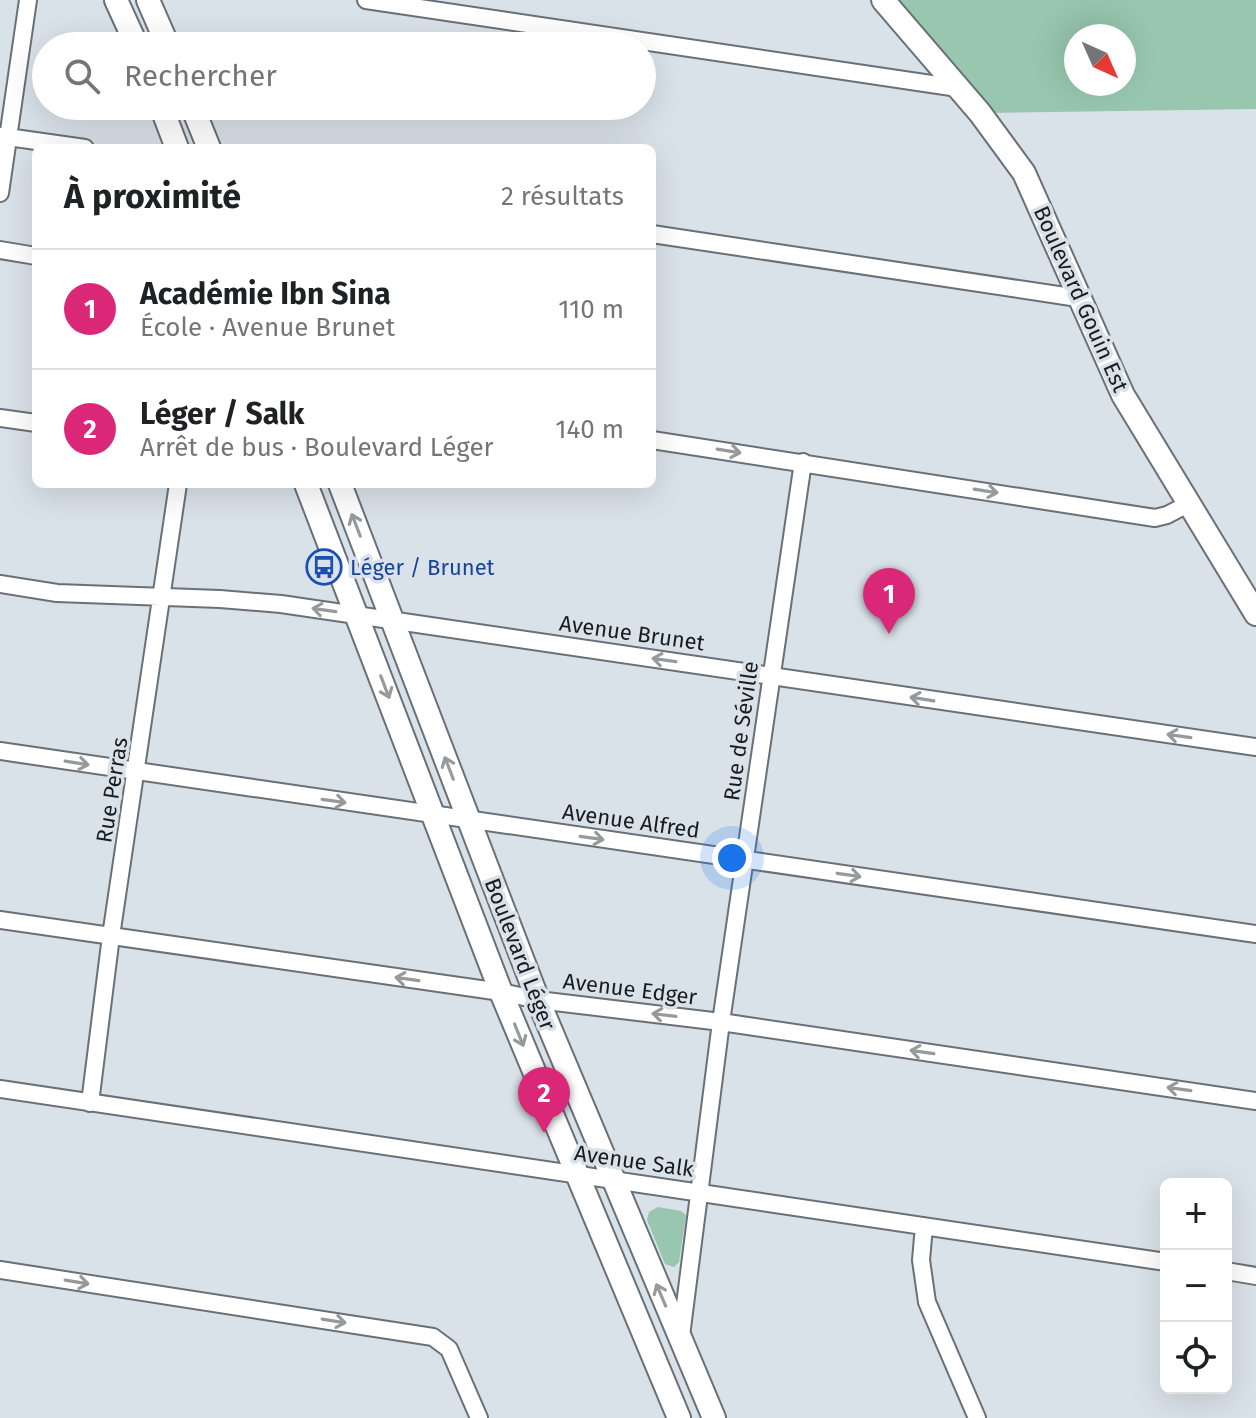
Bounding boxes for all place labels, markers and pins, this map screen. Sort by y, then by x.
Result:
bus stop icon: Léger / Brunet [305,548,343,586]
place label: Léger / Brunet [350,554,495,581]
pin: 1 [863,568,915,634]
pin: 2 [518,1067,570,1133]

